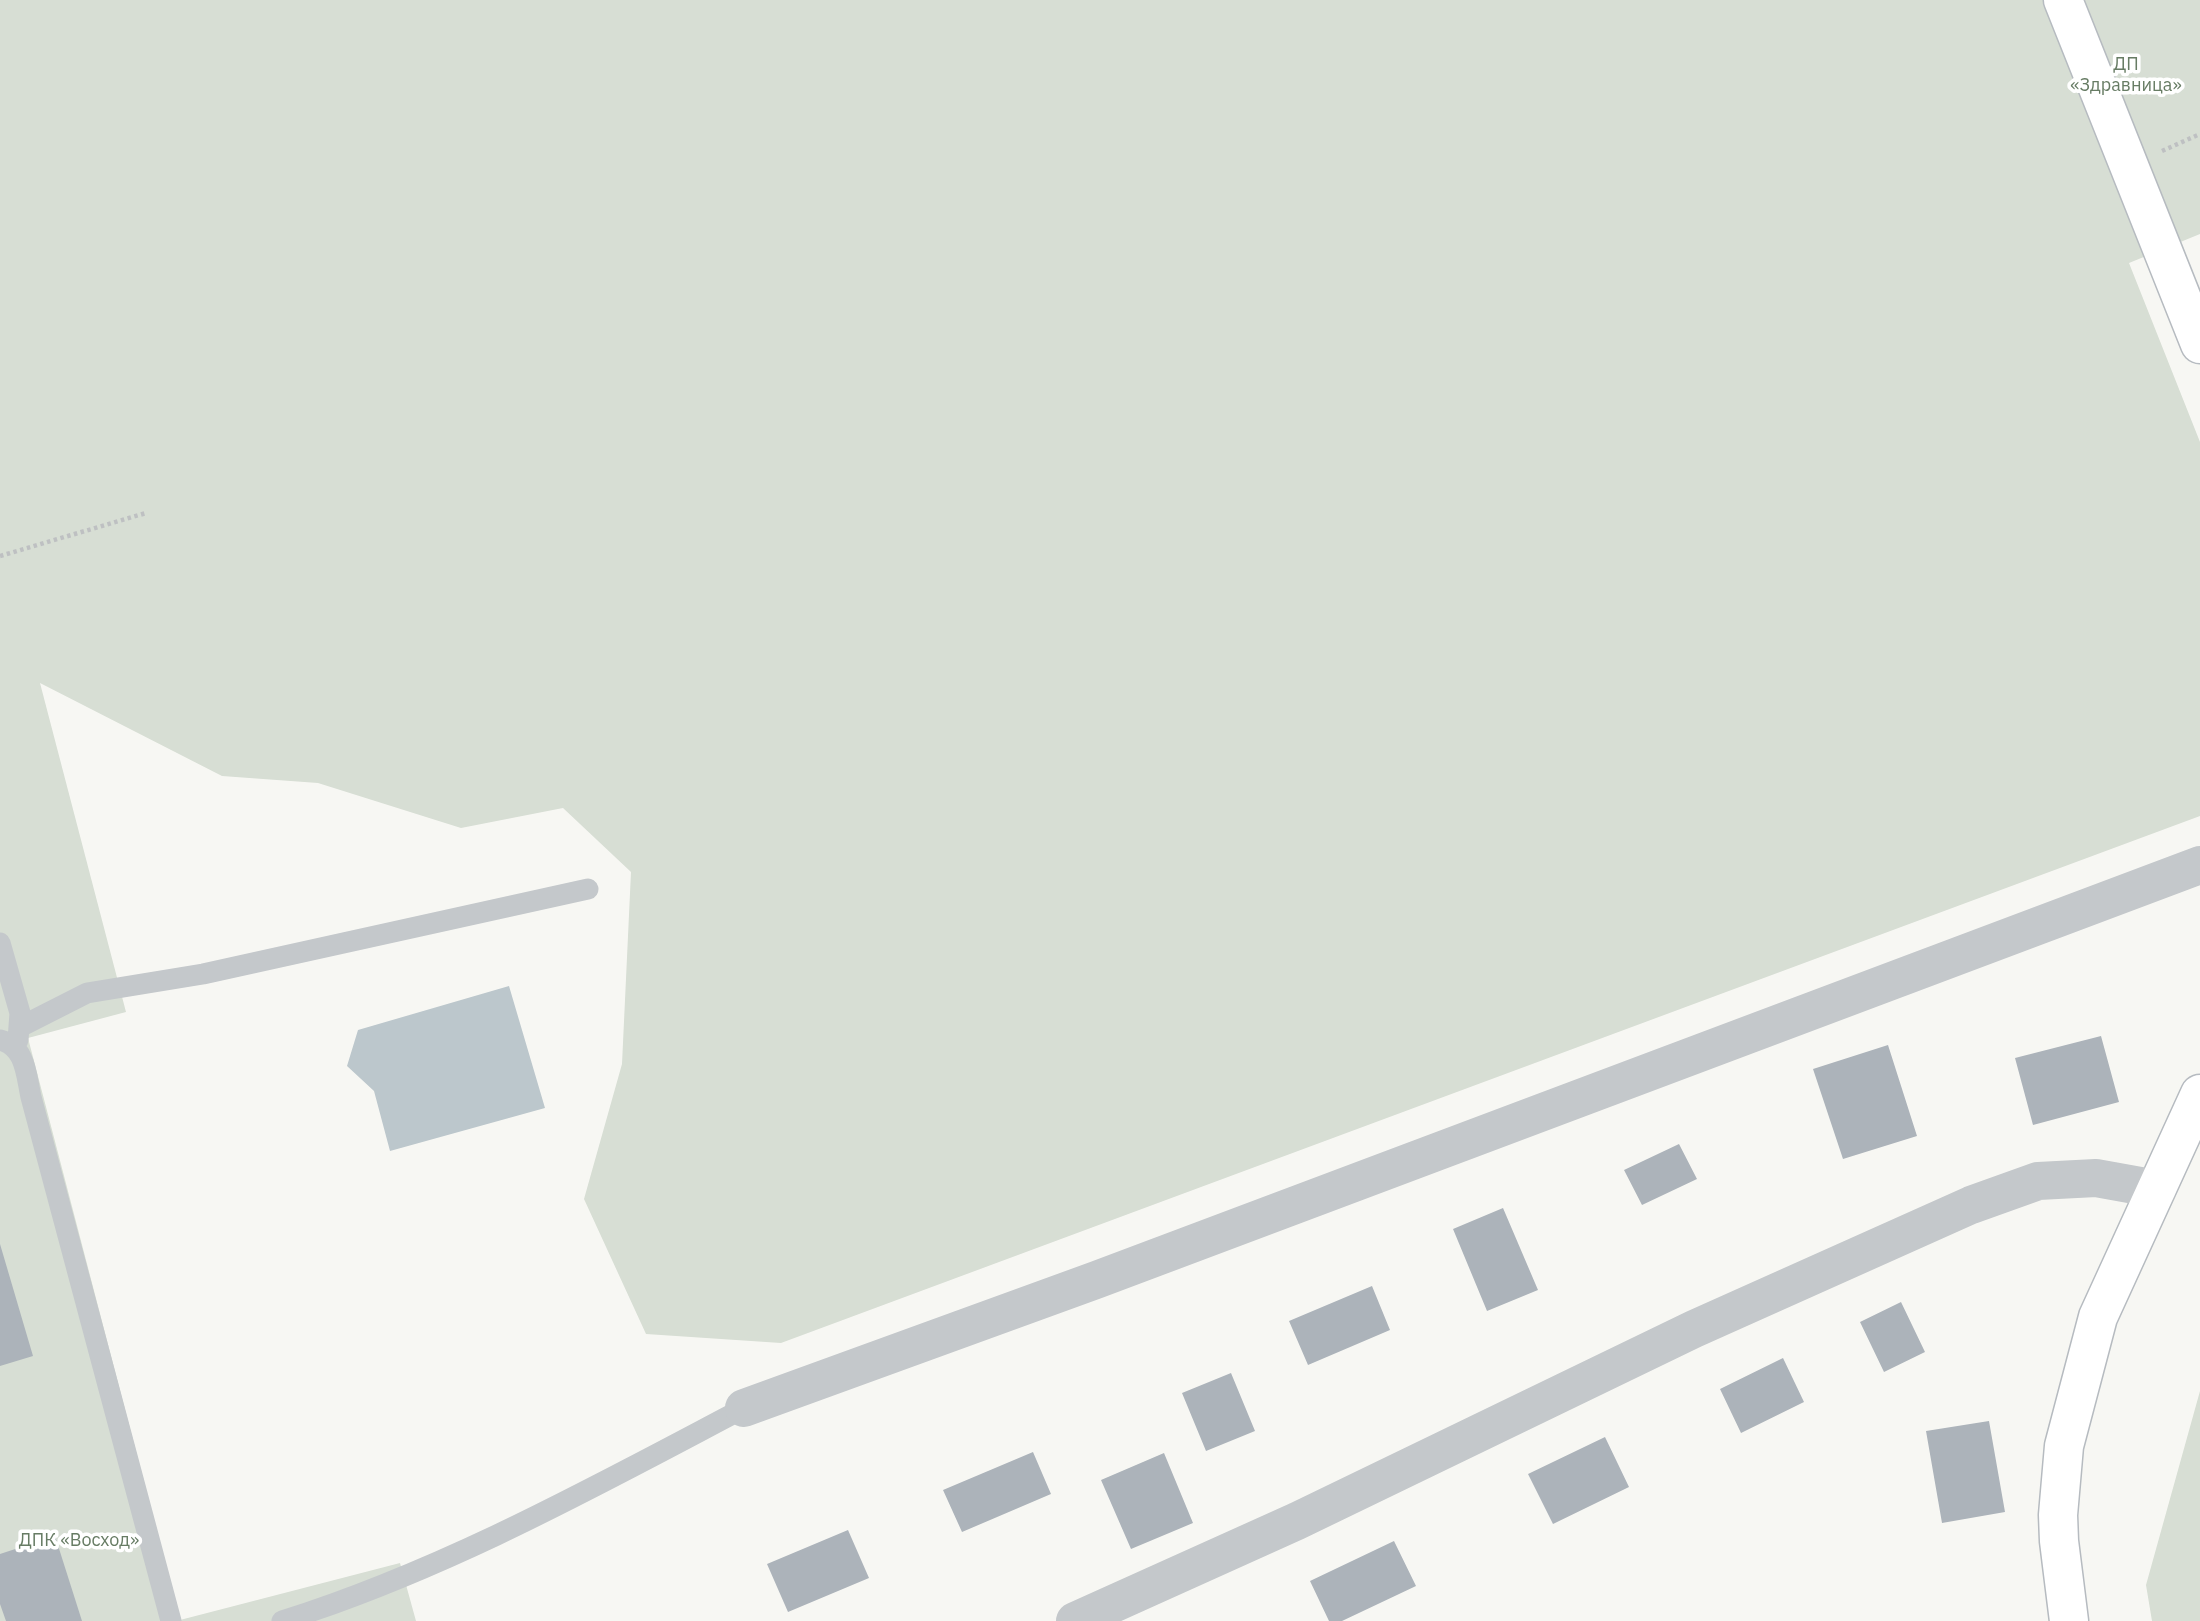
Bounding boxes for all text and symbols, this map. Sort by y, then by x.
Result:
park label: ДП «Здравница» [2070,54,2182,96]
park label: ДПК «Восход» [19,1530,139,1552]

